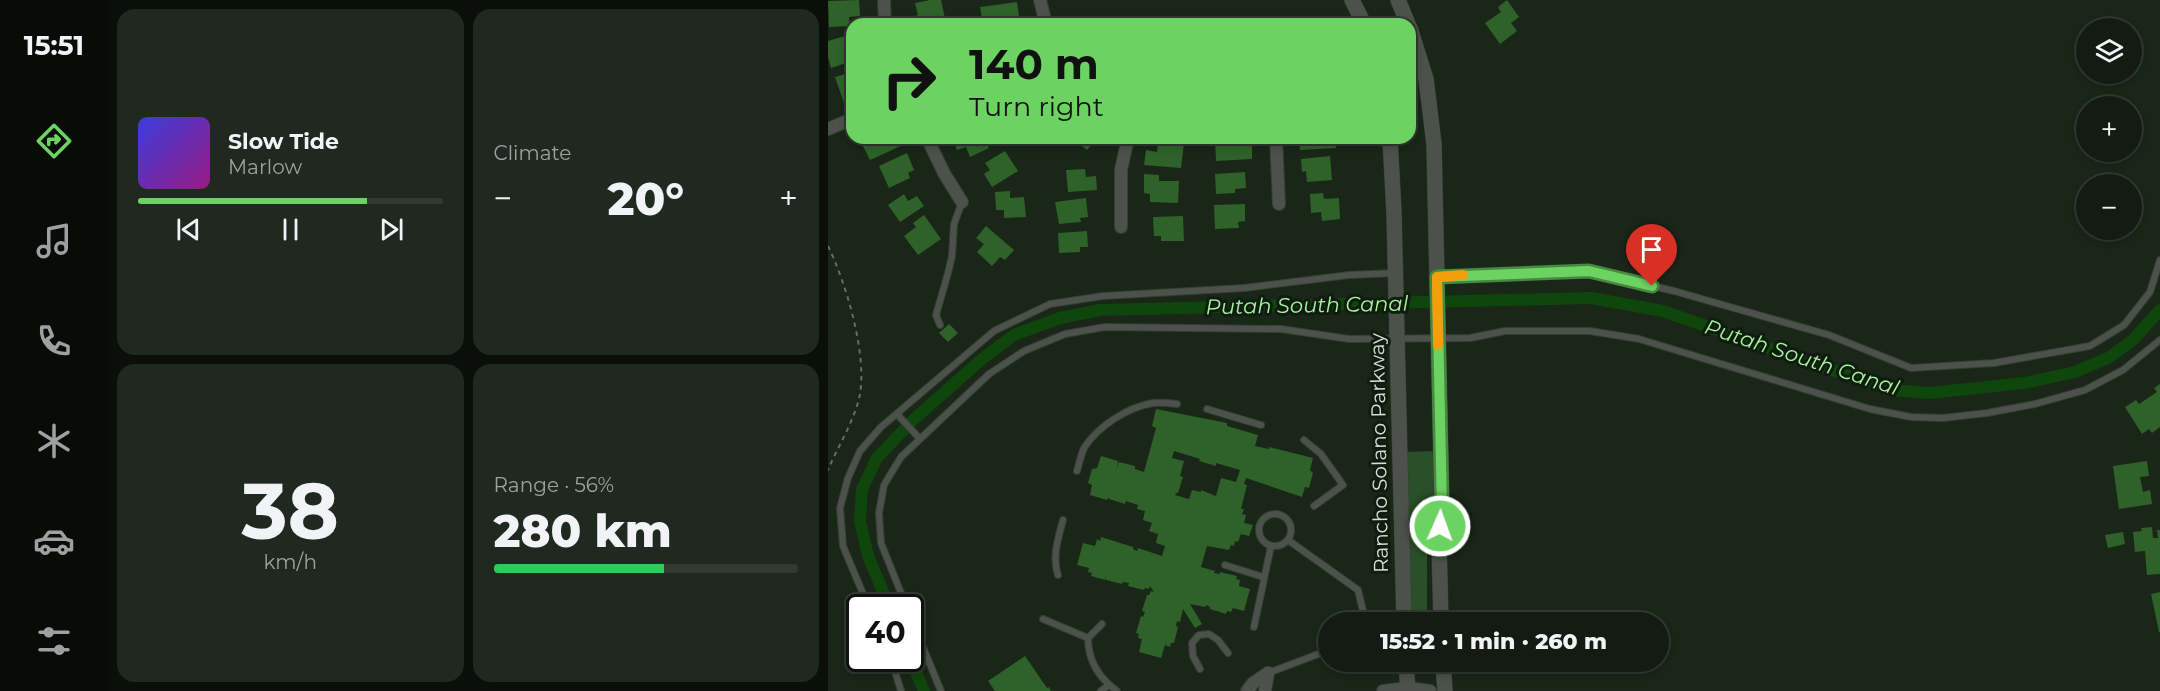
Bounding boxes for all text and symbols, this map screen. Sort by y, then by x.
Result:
map controls [2076,18,2142,240]
button: layers [2076,18,2142,84]
text: 15:51 [24,29,84,62]
text: 140 m [969,38,1099,90]
icon: right [870,42,948,120]
text: Turn right [969,90,1104,123]
button: + [2076,96,2142,162]
icon: directions [33,120,75,162]
text: Slow Tide [228,128,339,155]
text: Climate [494,141,571,165]
text: Marlow [228,155,302,179]
text: 20° [607,171,684,226]
button: − [2076,174,2142,240]
text: − [494,178,512,218]
text: + [779,178,798,218]
icon: previous [172,213,205,246]
icon: pause [274,213,307,246]
icon: next [375,213,408,246]
icon: music [33,220,75,262]
pin [1626,224,1677,286]
icon: arrive [1635,233,1668,266]
water label: Putah South Canal [1205,291,1409,319]
water label: Putah South Canal [1702,314,1903,400]
icon: phone [33,320,75,362]
street label: Rancho Solano Parkway [1365,333,1393,573]
icon: climate [33,420,75,462]
text: 38 [241,463,339,559]
text: Range · 56% [494,473,614,497]
position arrow [1408,494,1472,558]
text: 280 km [494,503,672,558]
icon: car [33,520,75,562]
text: km/h [264,550,317,574]
speed limit sign: 40 [846,594,924,672]
icon: filters [33,620,75,662]
text: 15:52 · 1 min · 260 m [1380,628,1607,655]

